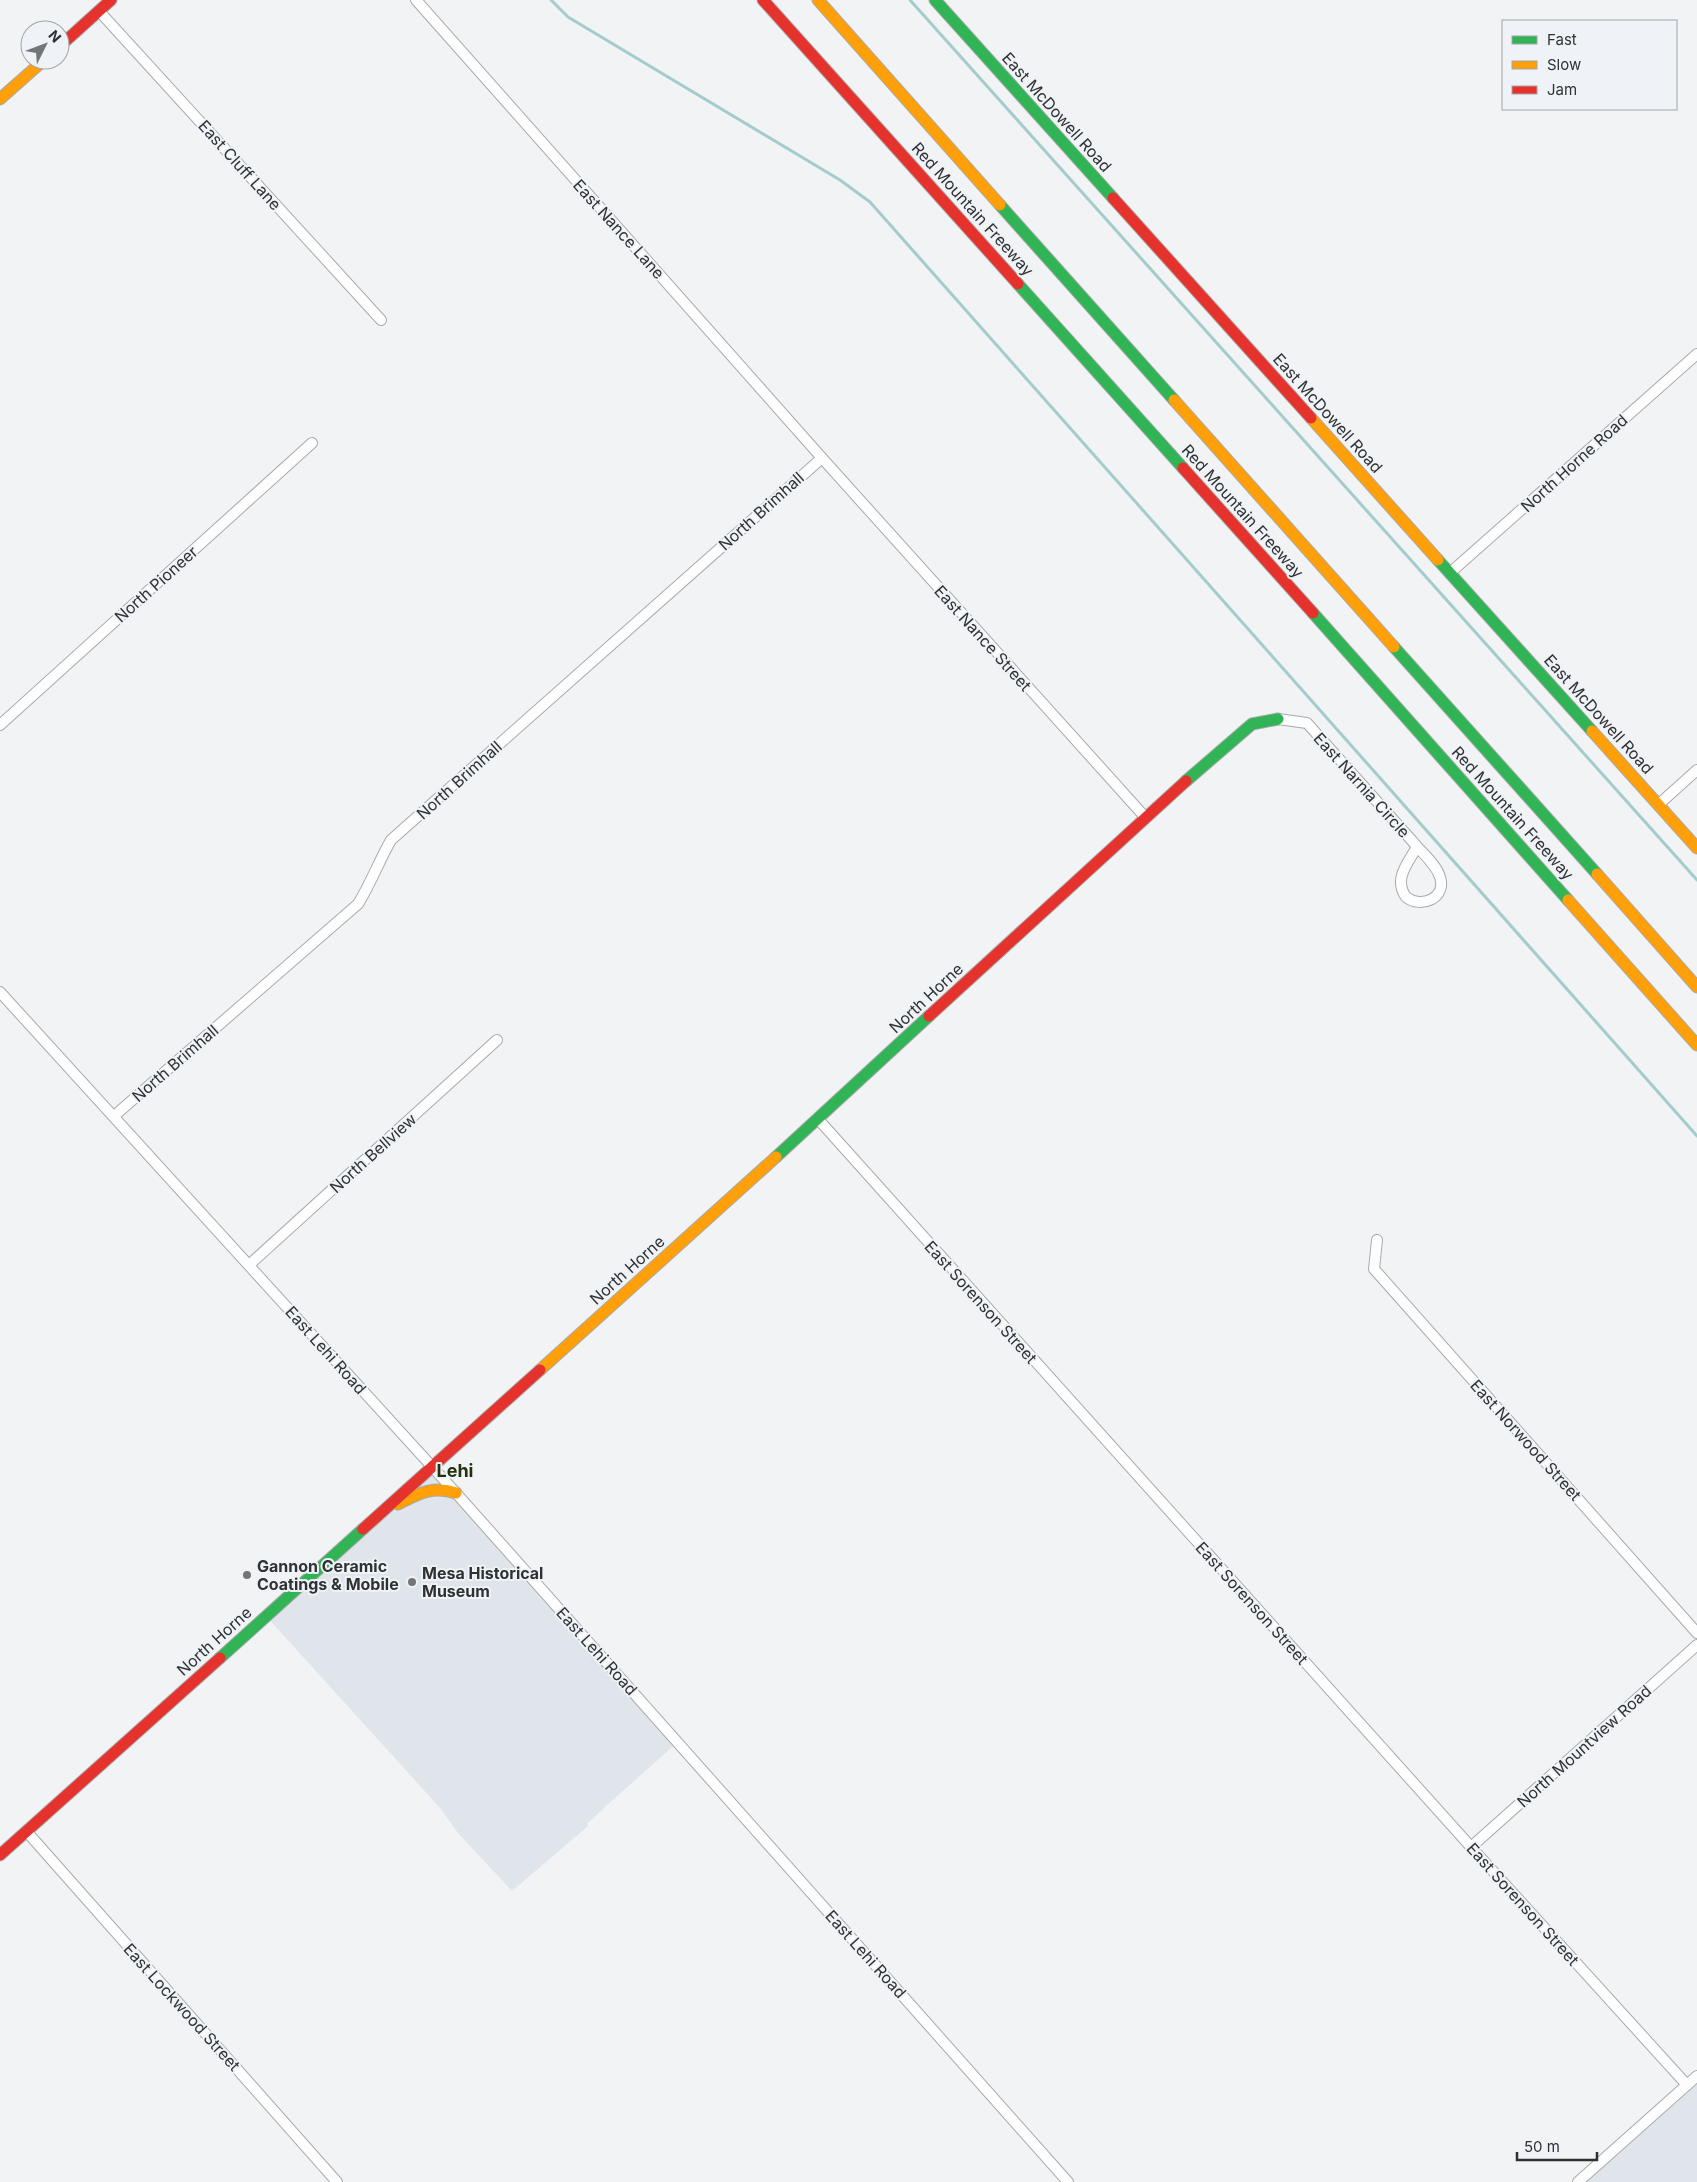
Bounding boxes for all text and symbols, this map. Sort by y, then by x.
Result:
north arrow [20,20,70,70]
legend [1502,20,1677,110]
text: N [45,26,65,46]
text: Fast [1547,30,1577,49]
street label: East McDowell Road [998,48,1116,176]
text: Slow [1547,55,1581,74]
text: Jam [1547,80,1577,99]
street label: East Cluff Lane [194,116,286,214]
street label: Red Mountain Freeway [908,138,1038,280]
street label: East Nance Lane [569,175,669,283]
street label: East McDowell Road [1269,349,1387,477]
street label: North Horne Road [1516,410,1632,516]
street label: Red Mountain Freeway [1178,440,1308,582]
street label: North Brimhall [714,467,808,555]
street label: North Pioneer [110,541,202,627]
street label: East Nance Street [930,581,1036,695]
street label: East McDowell Road [1540,650,1658,778]
street label: East Narnia Circle [1310,728,1414,842]
street label: North Brimhall [412,736,506,824]
street label: Red Mountain Freeway [1448,742,1578,884]
street label: North Horne [885,959,967,1037]
street label: North Brimhall [128,1020,222,1106]
street label: North Bellview [326,1109,420,1197]
street label: North Horne [586,1231,668,1309]
street label: East Sorenson Street [921,1236,1041,1368]
street label: East Lehi Road [281,1302,371,1398]
street label: East Norwood Street [1466,1375,1586,1505]
district label: Lehi [437,1460,473,1481]
street label: East Sorenson Street [1192,1537,1312,1669]
place label: Gannon Ceramic Coatings & Mobile [257,1556,399,1594]
place label: Mesa Historical Museum [422,1563,543,1601]
marker: Gannon Ceramic Coatings & Mobile [241,1569,253,1581]
marker: Mesa Historical Museum [406,1576,418,1588]
street label: North Horne [173,1602,255,1680]
street label: East Lehi Road [552,1603,642,1699]
street label: North Mountview Road [1513,1680,1655,1812]
street label: East Sorenson Street [1463,1838,1583,1970]
street label: East Lehi Road [821,1906,911,2002]
street label: East Lockwood Street [119,1939,245,2075]
scale bar [1517,2130,1597,2162]
text: 50 m [1524,2137,1560,2156]

